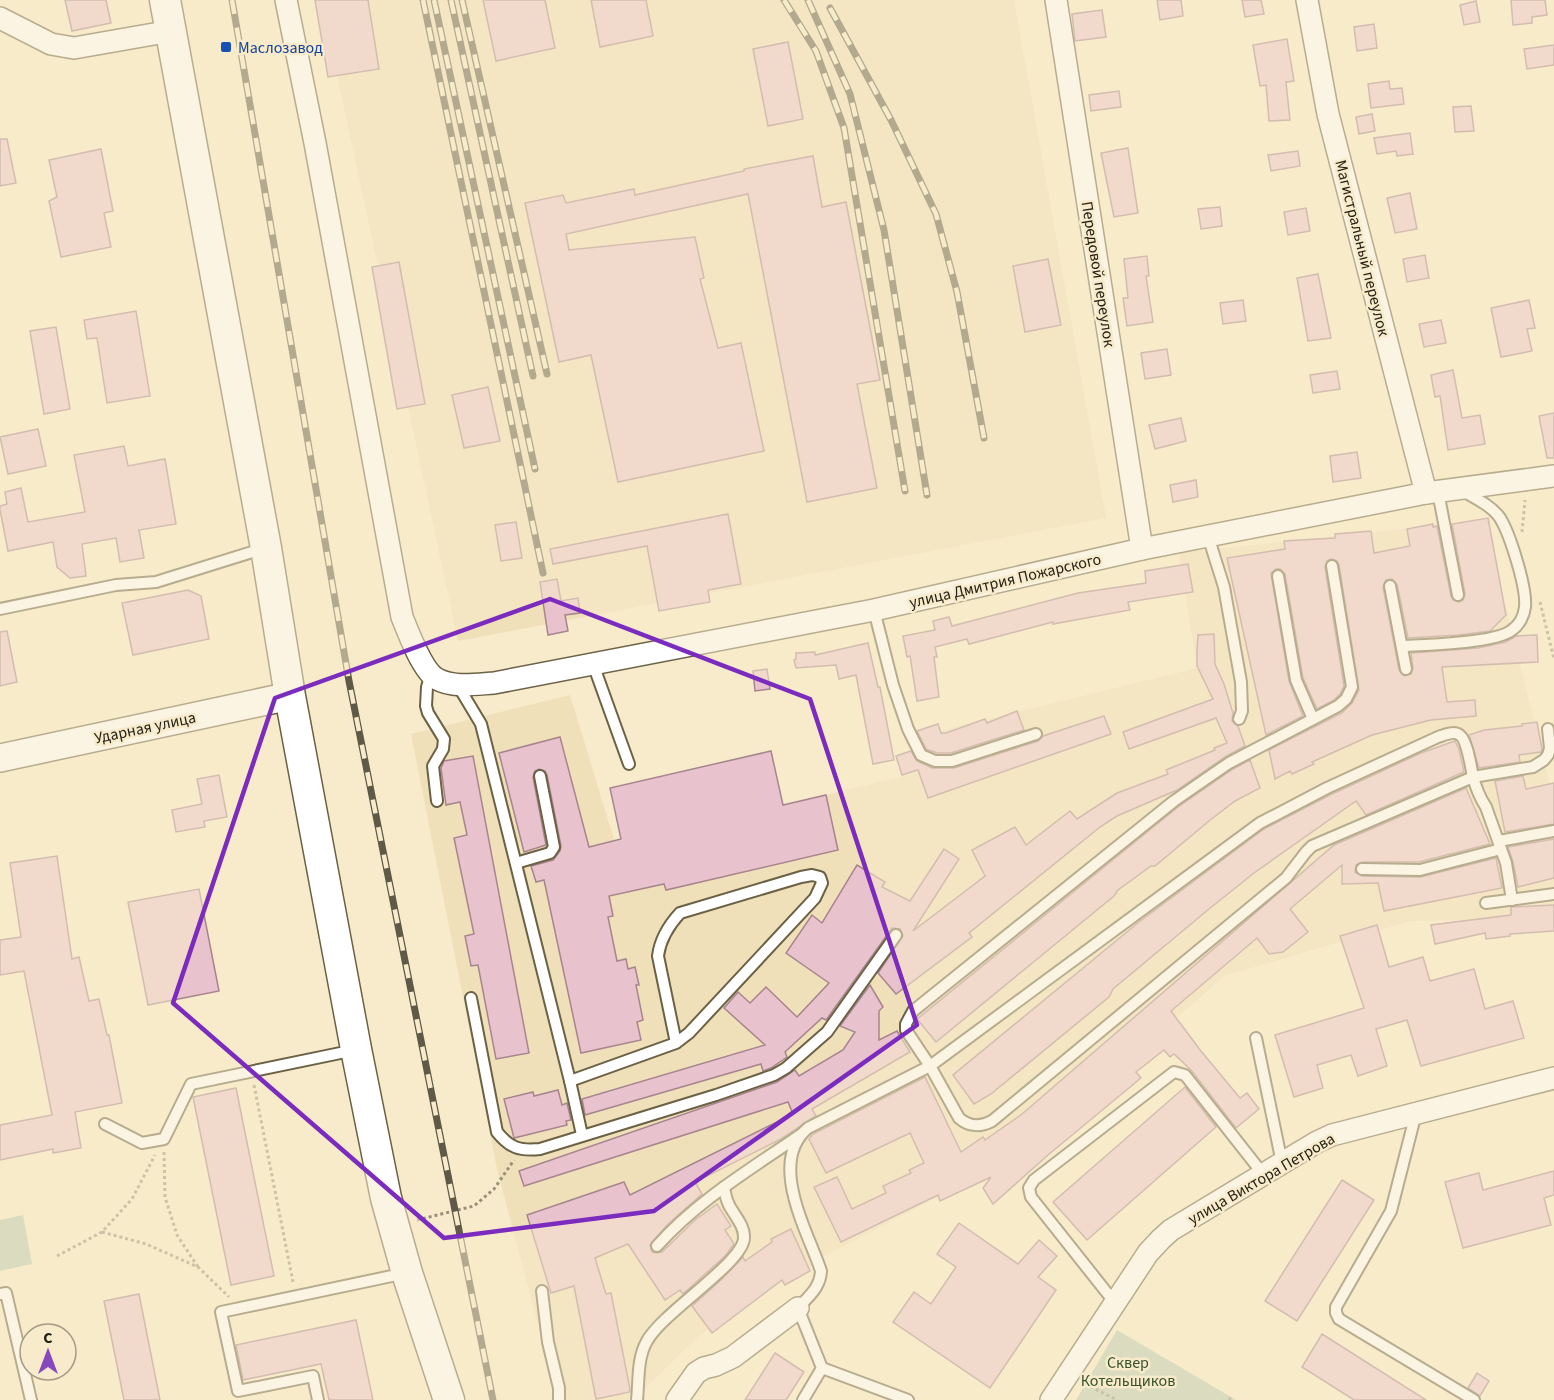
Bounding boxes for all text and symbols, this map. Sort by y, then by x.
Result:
place label: Маслозавод [238,37,323,59]
marker: Маслозавод [219,40,233,54]
street label: Магистральный переулок [1329,158,1395,339]
street label: Передовой переулок [1076,200,1120,349]
street label: улица Дмитрия Пожарского [907,548,1103,614]
street label: Ударная улица [92,706,198,749]
street label: улица Виктора Петрова [1184,1128,1339,1230]
north arrow [18,1322,78,1382]
text: С [43,1327,53,1349]
park label: Сквер Котельщиков [1081,1352,1175,1392]

